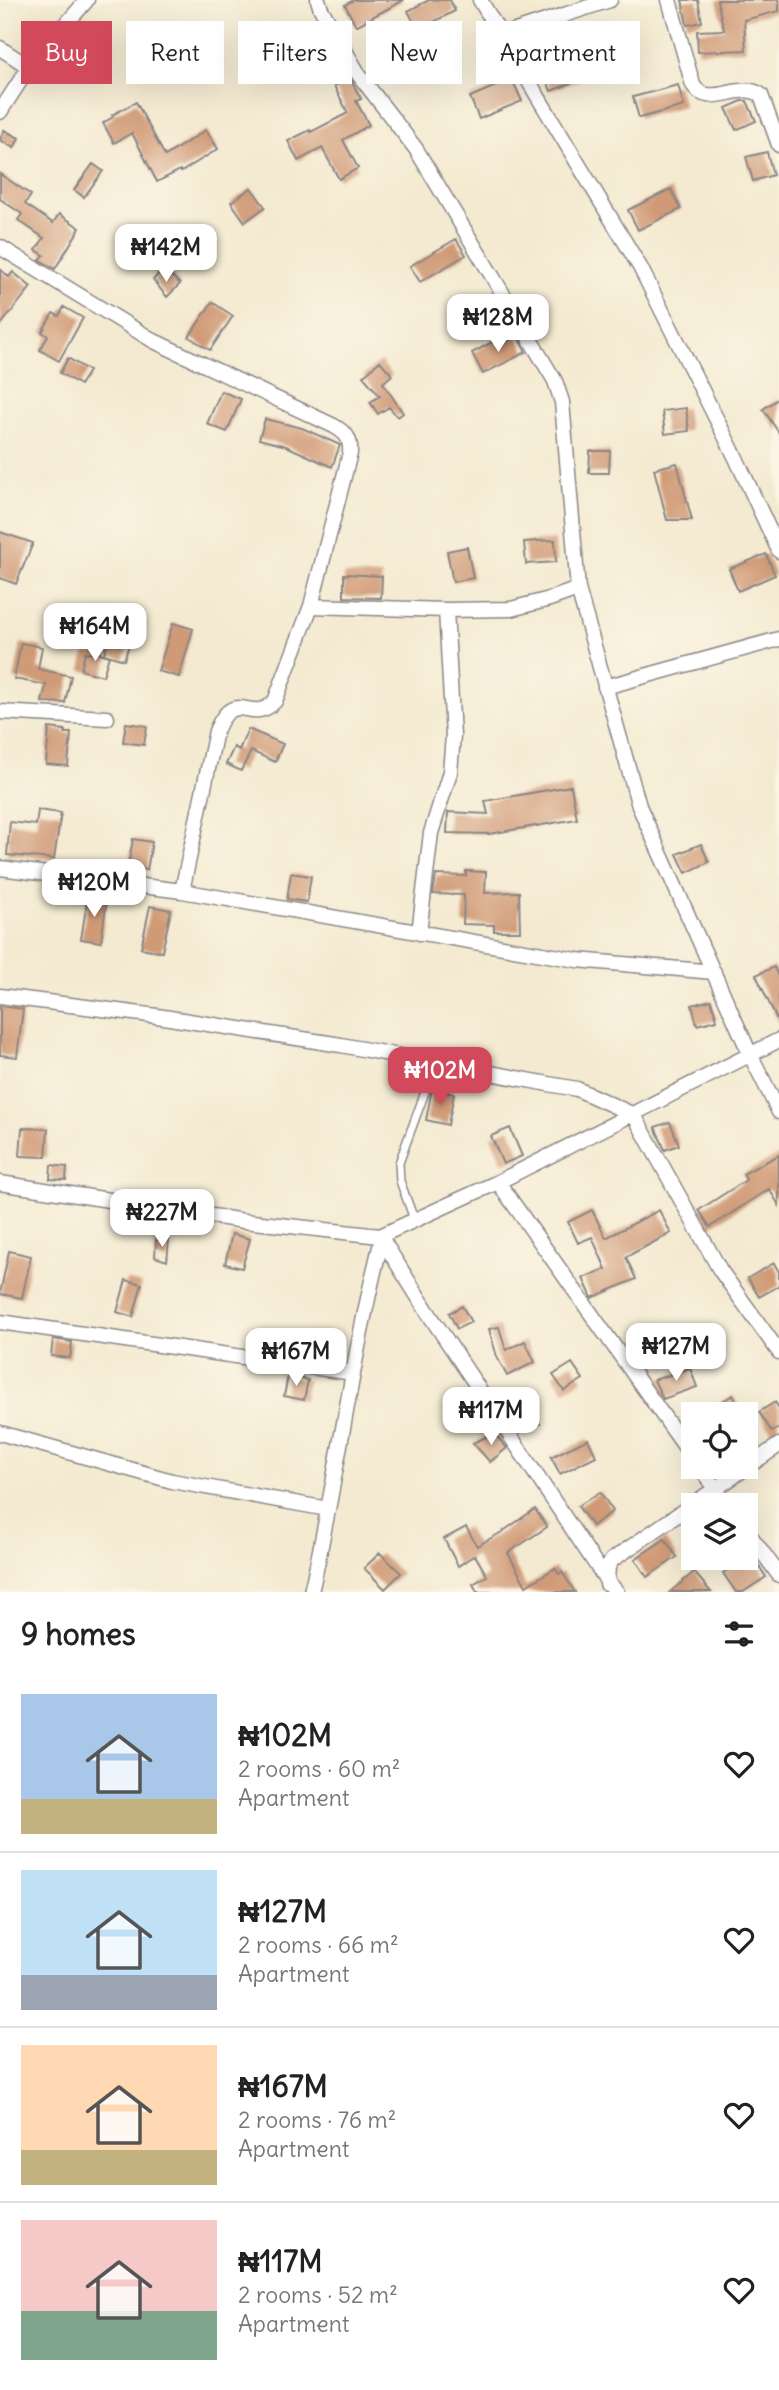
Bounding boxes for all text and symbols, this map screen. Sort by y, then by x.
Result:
chip: Buy [21,21,112,84]
chip: Rent [126,21,224,84]
chip: Filters [238,21,352,84]
chip: New [366,21,462,84]
chip: Apartment [476,21,640,84]
pin: ₦142M [117,224,215,284]
text: ₦142M [131,232,201,261]
pin: ₦128M [449,294,547,354]
text: ₦128M [463,302,533,331]
pin: ₦164M [46,604,144,663]
text: ₦164M [60,611,130,640]
pin: ₦120M [45,860,143,919]
text: ₦120M [58,867,130,896]
pin: ₦102M [391,1048,489,1107]
text: ₦102M [404,1055,476,1084]
pin: ₦227M [113,1190,211,1249]
text: ₦227M [126,1197,198,1226]
pin: ₦127M [627,1324,725,1383]
pin: ₦167M [247,1328,345,1388]
text: ₦127M [642,1331,710,1360]
text: ₦167M [262,1336,330,1365]
pin: ₦117M [442,1388,540,1447]
text: ₦117M [459,1395,523,1424]
map controls [681,1402,758,1570]
button: locate [681,1402,758,1479]
button: layers [681,1493,758,1570]
text: 9 homes [21,1615,136,1653]
icon: filters [720,1615,758,1653]
text: ₦102M [238,1716,332,1754]
icon: home [77,1722,161,1806]
icon: heart [720,1745,758,1783]
text: 2 rooms · 60 m² [238,1754,400,1783]
text: Apartment [238,1783,350,1812]
text: ₦127M [238,1892,327,1930]
icon: home [77,1898,161,1982]
icon: heart [720,1921,758,1959]
text: 2 rooms · 66 m² [238,1930,399,1959]
text: Apartment [238,1959,350,1988]
text: ₦167M [238,2067,328,2105]
icon: home [77,2073,161,2157]
icon: heart [720,2096,758,2134]
text: 2 rooms · 76 m² [238,2105,396,2134]
text: Apartment [238,2134,350,2163]
text: ₦117M [238,2242,323,2280]
icon: home [77,2248,161,2332]
icon: heart [720,2271,758,2309]
text: 2 rooms · 52 m² [238,2280,398,2309]
text: Apartment [238,2309,350,2338]

